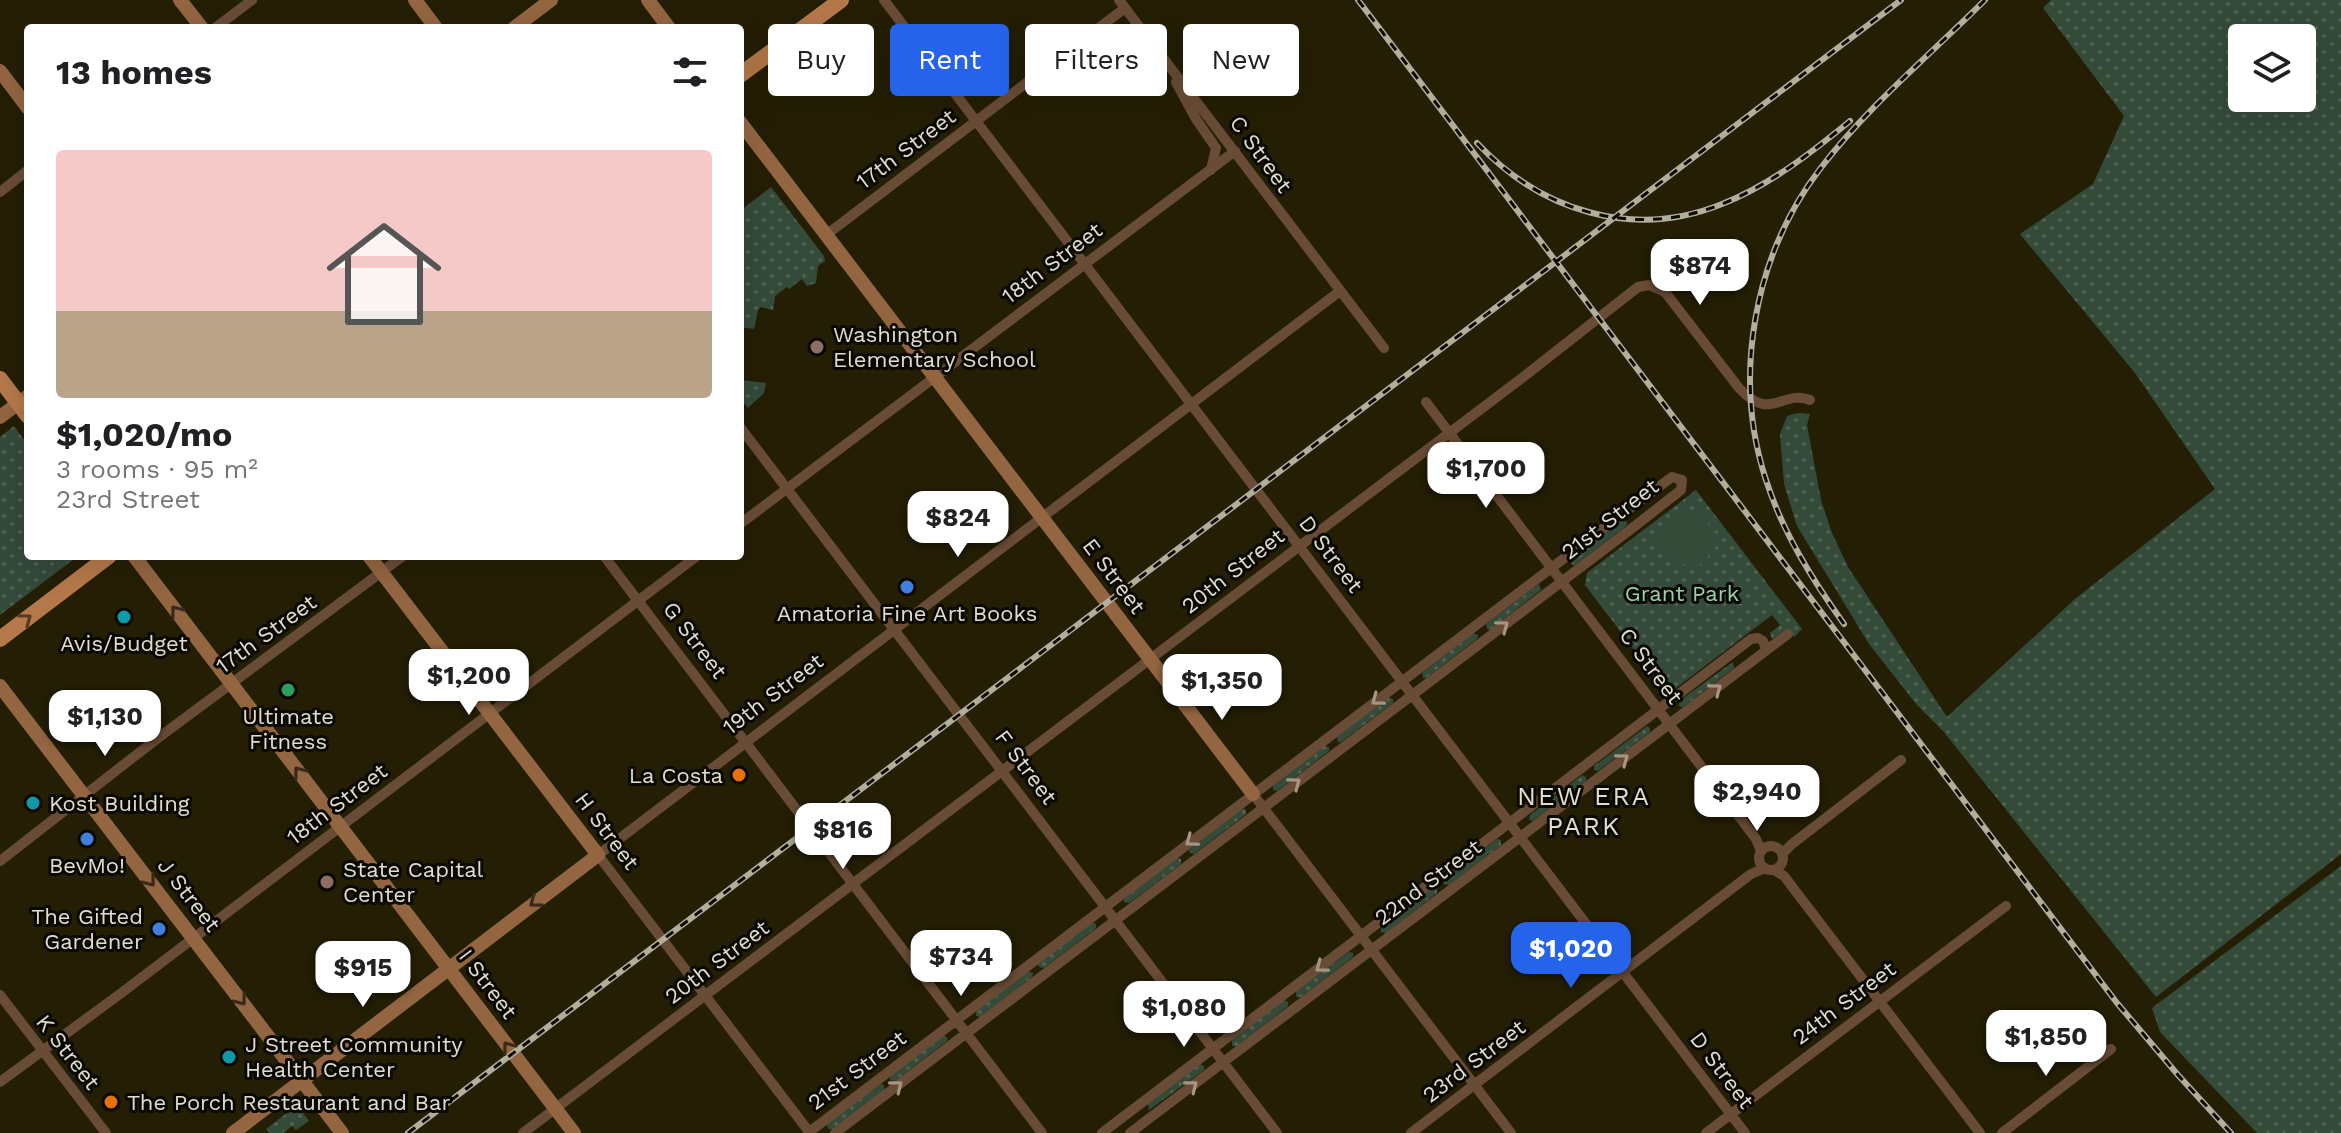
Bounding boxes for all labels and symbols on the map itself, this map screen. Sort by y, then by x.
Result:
street label: 17th Street [852,104,960,194]
street label: C Street [1225,111,1297,197]
street label: 18th Street [997,217,1107,309]
pin: $874 [1653,239,1747,307]
place label: Washington Elementary School [833,322,1036,372]
marker: Washington Elementary School [808,338,826,356]
pin: $1,700 [1421,442,1551,510]
street label: 21st Street [1557,473,1663,565]
pin: $824 [911,491,1005,559]
street label: D Street [1294,511,1368,597]
street label: 20th Street [1177,523,1289,619]
street label: E Street [1078,533,1150,619]
marker: Amatoria Fine Art Books [898,578,916,596]
park label: Grant Park [1625,581,1739,606]
street label: 17th Street [211,589,321,679]
street label: G Street [658,597,732,683]
place label: Amatoria Fine Art Books [777,601,1037,626]
one-way arrow [172,605,186,620]
marker: Avis/Budget [115,608,133,626]
one-way arrow [17,615,32,629]
one-way arrow [1494,621,1509,635]
street label: C Street [1614,623,1688,709]
place label: Avis/Budget [60,631,188,656]
street label: 19th Street [718,648,828,740]
pin: $1,200 [404,649,534,717]
pin: $1,350 [1157,654,1287,722]
marker: Ultimate Fitness [279,681,297,699]
one-way arrow [1707,684,1721,698]
pin: $1,130 [40,690,170,758]
one-way arrow [1371,690,1386,704]
place label: Ultimate Fitness [242,704,334,754]
street label: F Street [990,725,1062,809]
one-way arrow [1614,755,1628,769]
street label: 18th Street [282,758,392,850]
place label: La Costa [629,763,723,788]
pin: $2,940 [1692,765,1822,833]
marker: La Costa [730,766,748,784]
one-way arrow [295,767,309,781]
one-way arrow [1287,778,1301,792]
district label: NEW ERA PARK [1517,781,1651,841]
street label: H Street [570,788,644,874]
place label: Kost Building [49,791,190,816]
marker: Kost Building [24,794,42,812]
pin: $816 [796,803,890,871]
marker: BevMo! [78,830,96,848]
one-way arrow [1185,832,1200,846]
street label: 22nd Street [1370,834,1486,930]
place label: BevMo! [49,853,125,878]
street label: J Street [153,853,225,937]
place label: State Capital Center [343,857,484,907]
one-way arrow [140,872,155,886]
marker: State Capital Center [318,873,336,891]
one-way arrow [529,893,544,907]
place label: The Gifted Gardener [31,904,143,954]
street label: 20th Street [660,915,774,1009]
marker: The Gifted Gardener [150,920,168,938]
pin: $1,020 [1506,922,1636,990]
pin: $734 [914,930,1008,998]
pin: $915 [316,941,410,1009]
street label: I Street [454,944,522,1024]
street label: 24th Street [1788,956,1900,1050]
one-way arrow [1315,957,1330,971]
pin: $1,080 [1119,981,1249,1049]
one-way arrow [232,991,246,1006]
street label: K Street [31,1010,105,1094]
pin: $1,850 [1981,1010,2111,1078]
street label: 23rd Street [1418,1014,1530,1108]
street label: 21st Street [803,1025,911,1115]
street label: D Street [1685,1027,1759,1113]
place label: J Street Community Health Center [245,1032,463,1082]
one-way arrow [504,1041,518,1056]
marker: J Street Community Health Center [220,1048,238,1066]
one-way arrow [888,1081,903,1095]
one-way arrow [1184,1081,1198,1095]
place label: The Porch Restaurant and Bar [127,1090,450,1115]
marker: The Porch Restaurant and Bar [102,1093,120,1111]

